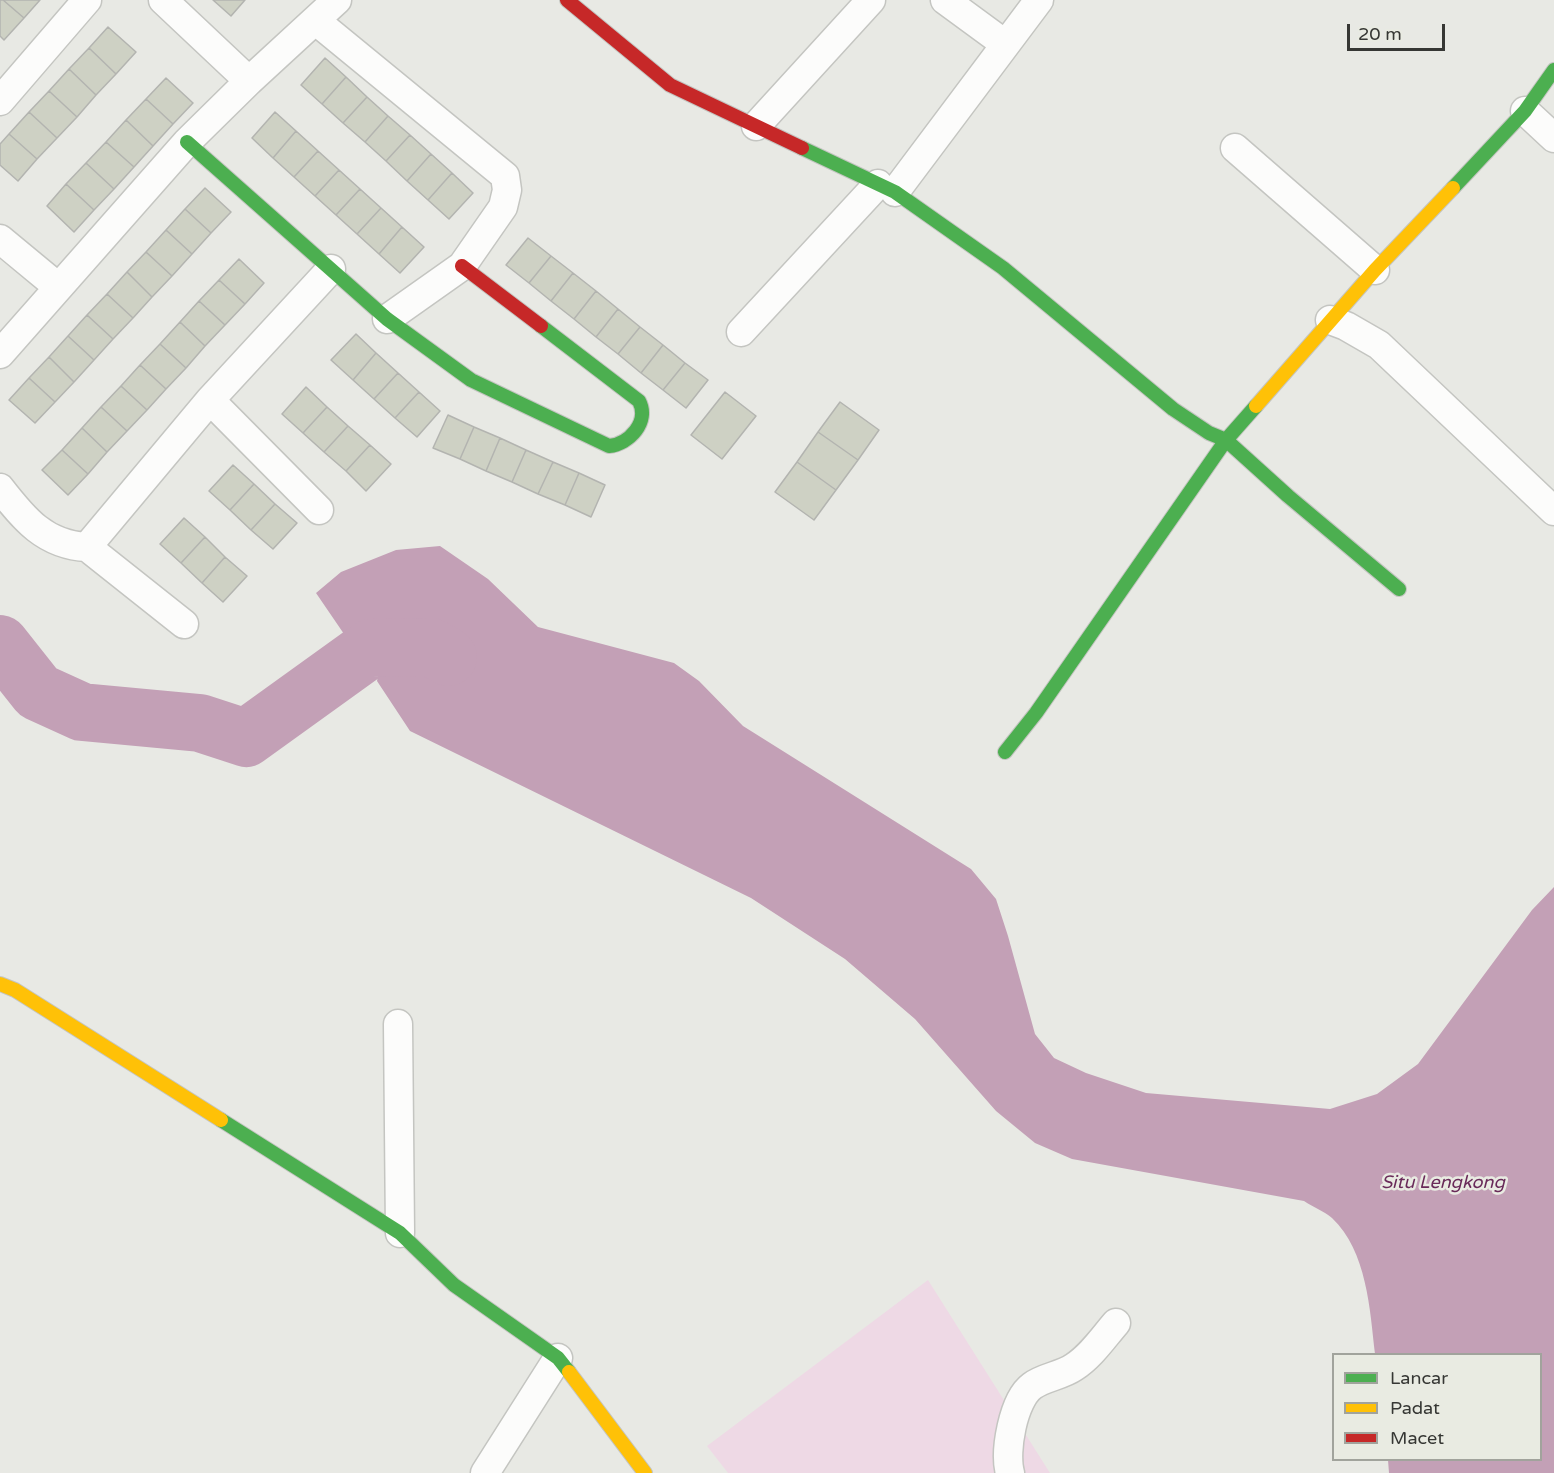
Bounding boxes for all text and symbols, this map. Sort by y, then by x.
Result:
scale bar [1350,12,1448,50]
text: 20 m [1358,23,1402,45]
water label: Situ Lengkong [1381,1172,1505,1194]
legend [1332,1353,1542,1461]
text: Lancar [1390,1367,1448,1389]
text: Padat [1390,1397,1440,1419]
text: Macet [1390,1427,1444,1449]

